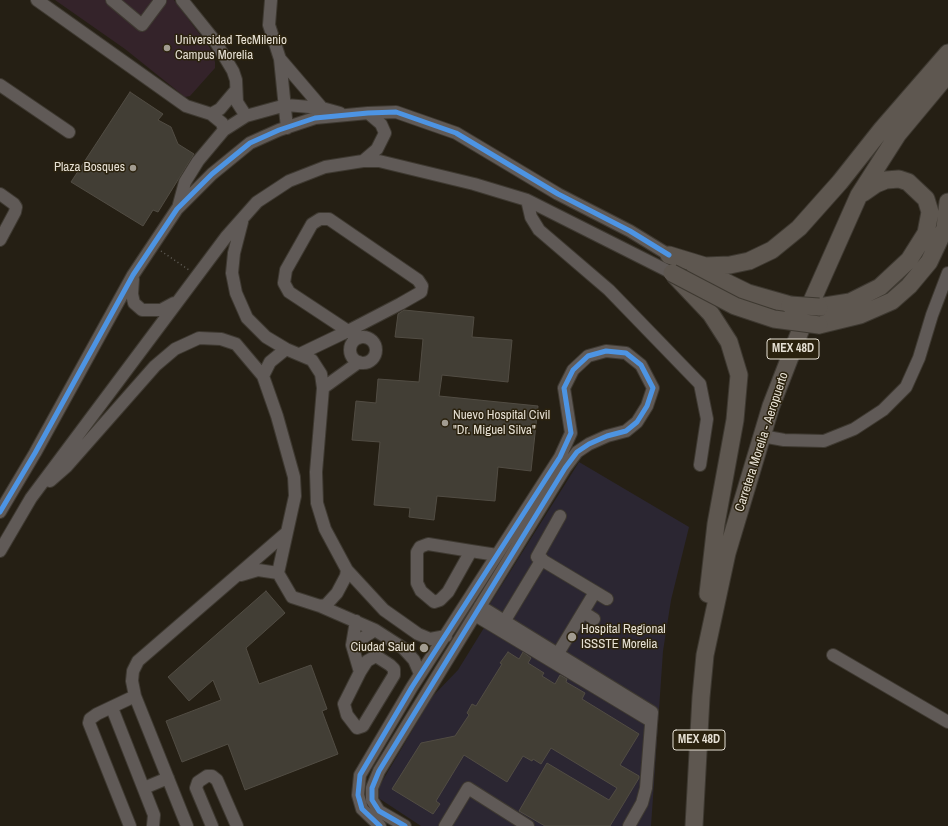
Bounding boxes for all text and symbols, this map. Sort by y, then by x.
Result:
place label: Universidad TecMilenio Campus Morelia [175,33,287,64]
marker: Universidad TecMilenio Campus Morelia [162,43,172,53]
place label: Plaza Bosques [54,160,125,176]
marker: Plaza Bosques [128,163,138,173]
road number: MEX 48D [767,339,819,359]
street label: Carretera Morelia - Aeropuerto [732,370,792,514]
place label: Nuevo Hospital Civil "Dr. Miguel Silva" [453,408,550,439]
marker: Nuevo Hospital Civil "Dr. Miguel Silva" [440,418,450,428]
place label: Hospital Regional ISSSTE Morelia [581,622,666,653]
marker: Hospital Regional ISSSTE Morelia [566,631,578,643]
place label: Ciudad Salud [350,640,415,656]
marker: Ciudad Salud [418,642,430,654]
road number: MEX 48D [673,730,725,750]

